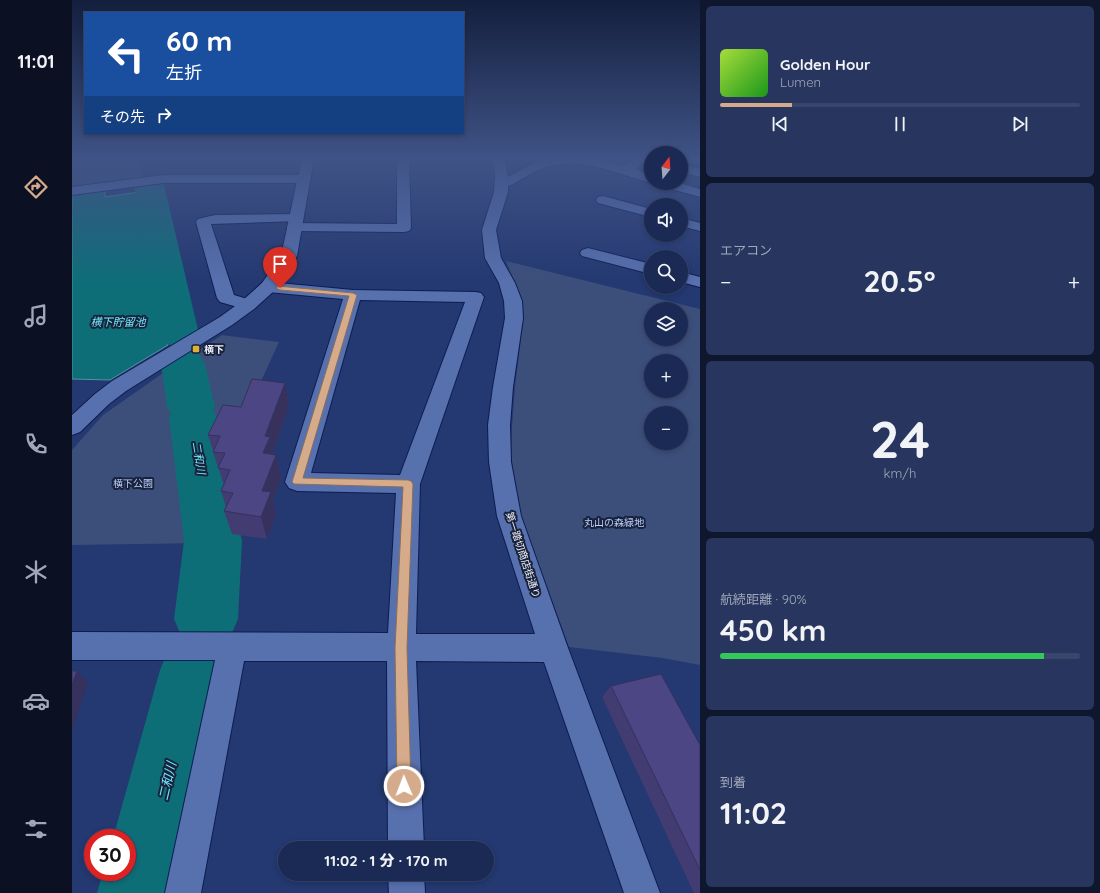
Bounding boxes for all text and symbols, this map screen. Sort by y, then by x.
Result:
text: 60 m [166,23,232,58]
icon: left [100,28,152,80]
text: 11:01 [18,50,54,73]
text: Golden Hour [780,55,871,74]
text: 左折 [166,61,202,84]
text: Lumen [780,74,821,90]
icon: right [153,104,175,126]
text: その先 [100,107,145,126]
icon: previous [769,113,791,135]
icon: pause [889,113,911,135]
icon: next [1009,113,1031,135]
north arrow [644,146,688,190]
map controls [644,146,688,450]
icon: directions [22,173,50,201]
button: sound [644,198,688,242]
text: エアコン [720,242,772,258]
pin [263,247,297,288]
button: search [644,250,688,294]
icon: arrive [269,253,291,275]
text: 20.5° [864,262,936,300]
text: − [720,268,731,296]
text: + [1068,268,1080,296]
icon: music [22,302,50,330]
button: layers [644,302,688,346]
water label: 横下貯留池 [91,315,146,329]
place label: 横下 [204,343,224,356]
marker: 横下 [191,344,201,354]
button: + [644,354,688,398]
button: − [644,406,688,450]
text: 24 [870,406,930,471]
icon: phone [22,430,50,458]
water label: 二和川 [190,441,209,476]
text: km/h [884,465,916,481]
park label: 横下公園 [113,477,153,490]
street label: 第一踏切商店街通り [503,510,543,600]
park label: 丸山の森緑地 [584,516,645,529]
icon: climate [22,558,50,586]
text: 航続距離 · 90% [720,591,807,607]
text: 450 km [720,611,826,649]
icon: car [22,687,50,715]
water label: 二和川 [155,758,180,802]
position arrow [383,765,425,807]
text: 到着 [720,774,746,790]
text: 11:02 [720,794,787,832]
icon: filters [22,815,50,843]
speed limit sign: 30 [84,829,136,881]
text: 11:02 · 1 分 · 170 m [324,851,448,870]

